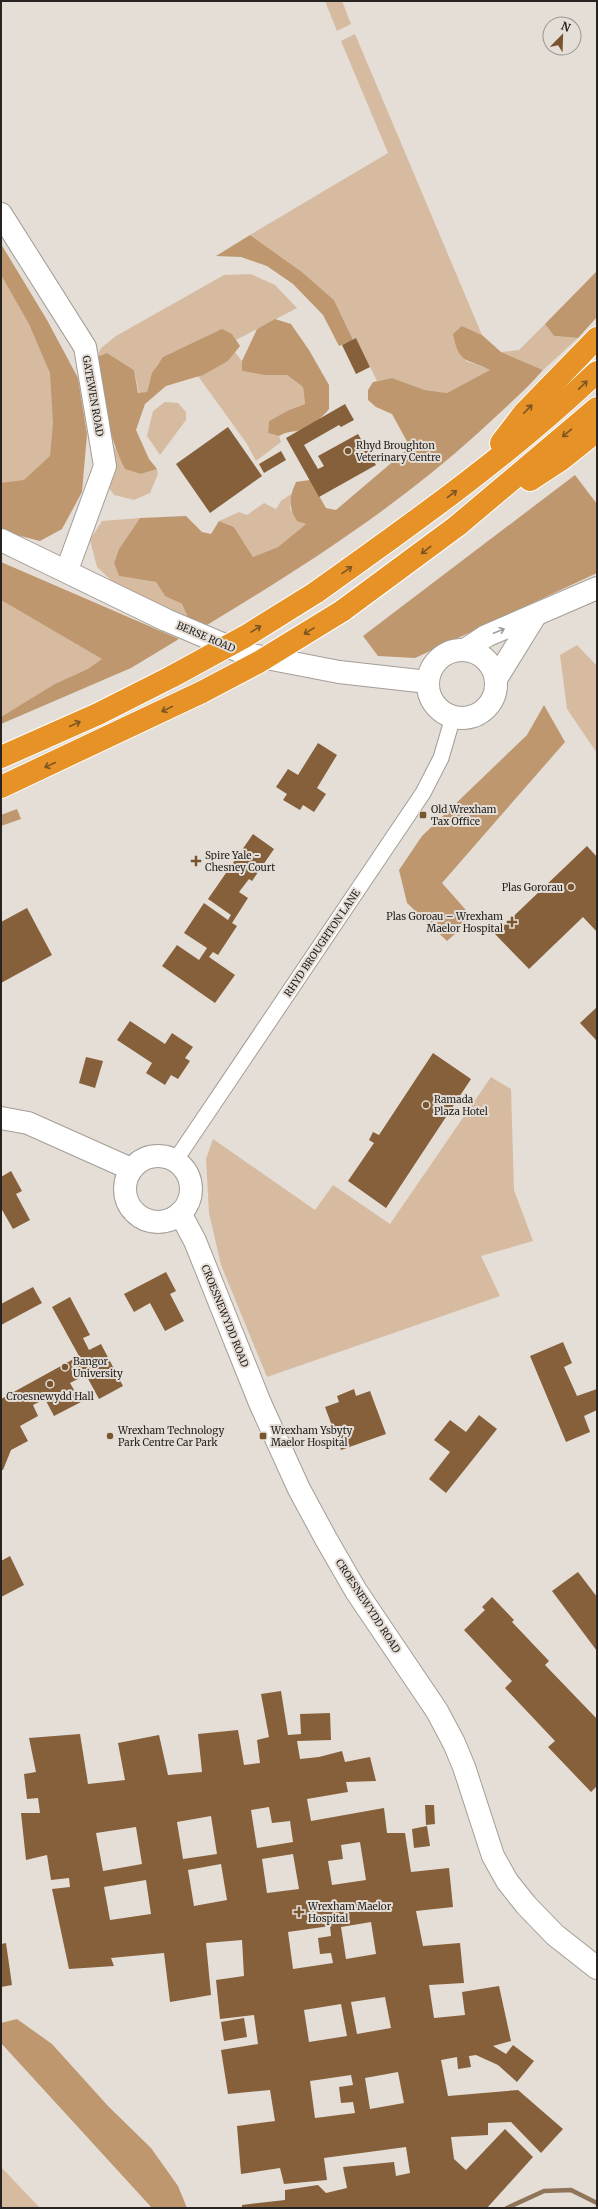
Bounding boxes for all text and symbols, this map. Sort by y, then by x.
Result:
north arrow [542,16,582,56]
text: N [559,19,573,35]
street label: GATEWEN ROAD [79,354,107,438]
one-way arrow [578,380,589,389]
one-way arrow [523,404,533,414]
one-way arrow [562,429,573,438]
place label: Rhyd Broughton Veterinary Centre [355,439,440,464]
marker: Rhyd Broughton Veterinary Centre [343,446,353,456]
one-way arrow [446,489,457,498]
one-way arrow [421,545,432,554]
one-way arrow [341,566,352,574]
street label: BERSE ROAD [175,619,238,655]
one-way arrow [250,625,262,633]
one-way arrow [492,627,504,634]
one-way arrow [303,628,315,636]
one-way arrow [162,706,174,713]
one-way arrow [69,720,81,727]
one-way arrow [44,762,56,769]
place label: Old Wrexham Tax Office [431,803,497,828]
marker: Old Wrexham Tax Office [418,810,428,820]
place label: Spire Yale - Chesney Court [205,849,275,874]
marker: Spire Yale - Chesney Court [190,855,202,867]
place label: Plas Gororau [502,881,563,894]
marker: Plas Gororau [566,882,576,892]
street label: RHYD BROUGHTON LANE [281,886,363,999]
place label: Plas Goroau – Wrexham Maelor Hospital [386,910,503,935]
marker: Plas Goroau – Wrexham Maelor Hospital [506,916,518,928]
place label: Ramada Plaza Hotel [434,1093,488,1118]
marker: Ramada Plaza Hotel [421,1100,431,1110]
street label: CROESNEWYDD ROAD [198,1263,252,1370]
place label: Bangor University [73,1355,123,1380]
marker: Bangor University [60,1362,70,1372]
marker: Croesnewydd Hall [45,1379,55,1389]
place label: Croesnewydd Hall [6,1390,94,1403]
place label: Wrexham Technology Park Centre Car Park [117,1424,224,1449]
place label: Wrexham Ysbyty Maelor Hospital [270,1424,353,1449]
marker: Wrexham Technology Park Centre Car Park [105,1431,115,1441]
marker: Wrexham Ysbyty Maelor Hospital [258,1431,268,1441]
street label: CROESNEWYDD ROAD [333,1557,404,1656]
place label: Wrexham Maelor Hospital [307,1900,392,1925]
marker: Wrexham Maelor Hospital [293,1906,305,1918]

